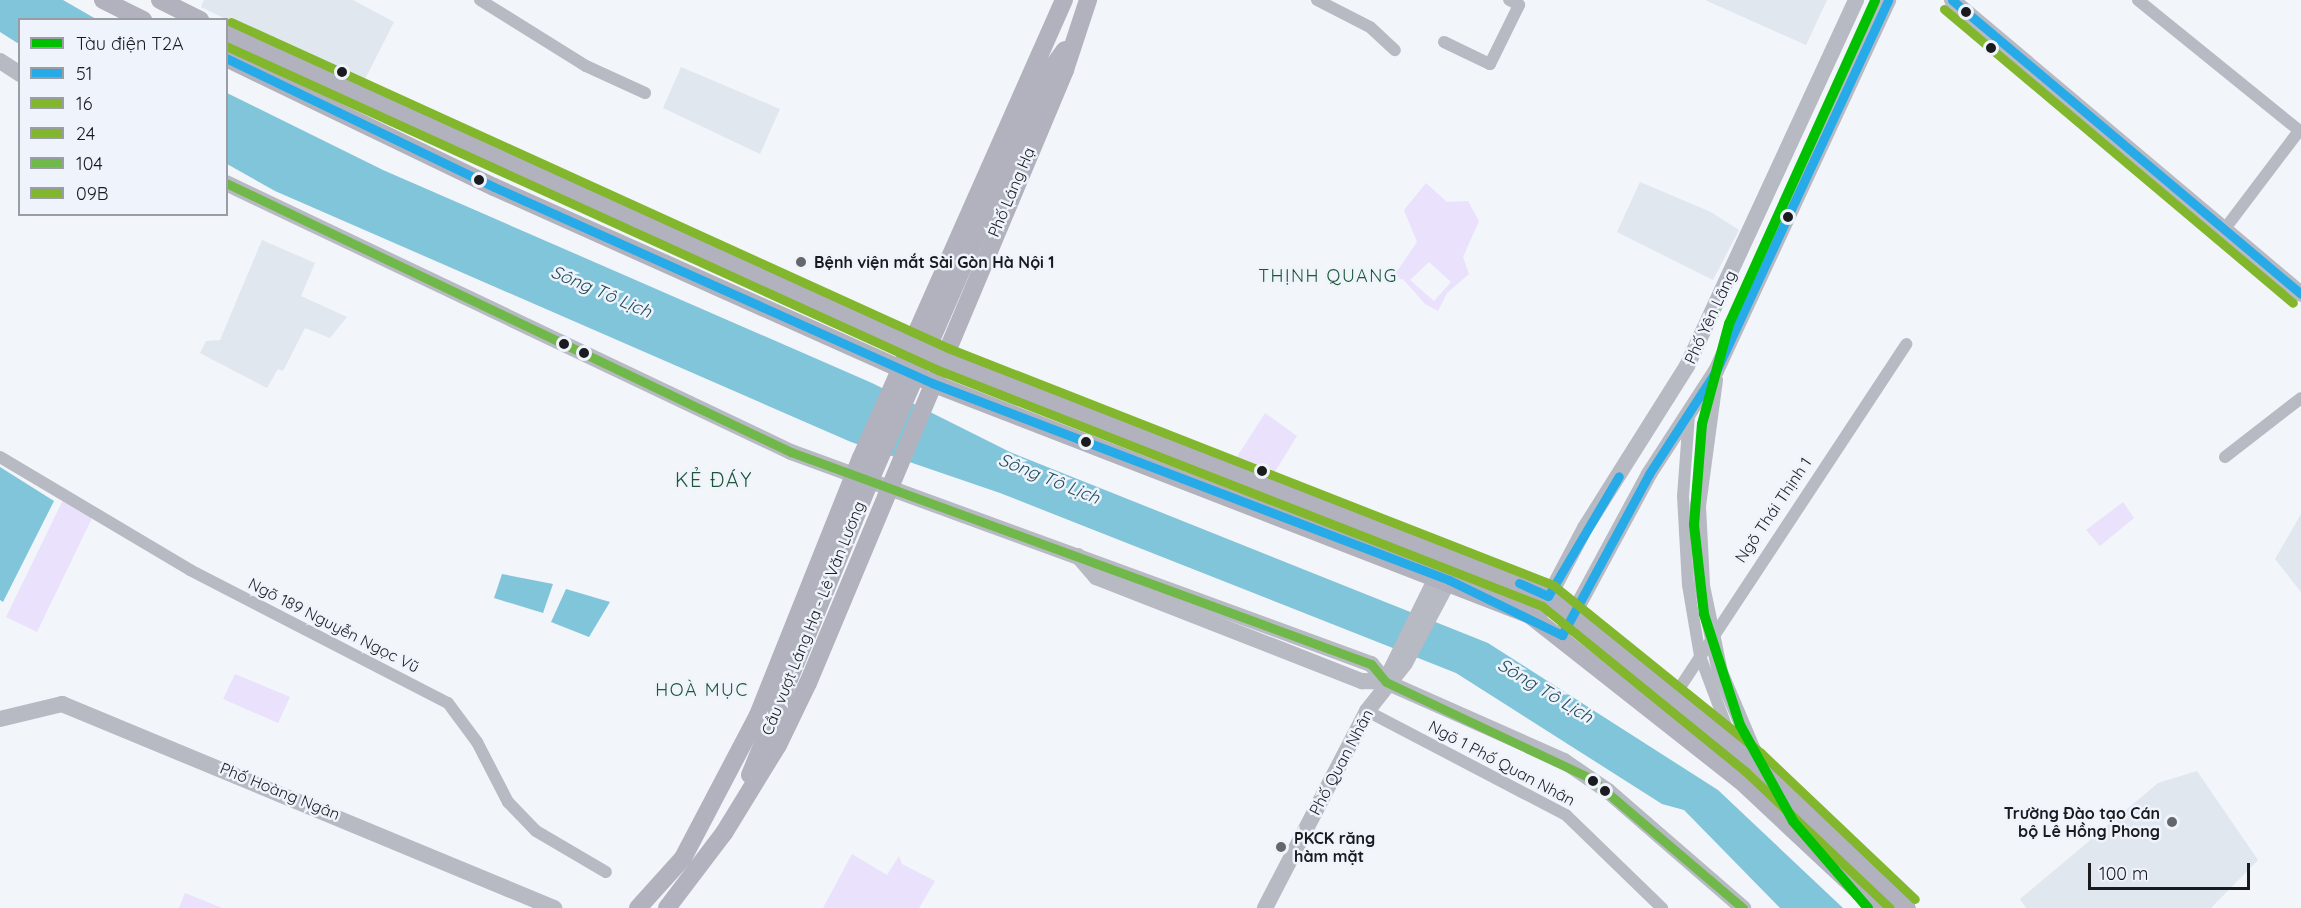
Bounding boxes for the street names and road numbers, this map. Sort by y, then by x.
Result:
street label: Phố Láng Hạ [983,144,1039,240]
street label: Phố Yên Lãng [1680,267,1740,367]
street label: Ngõ Thái Thịnh 1 [1731,454,1815,566]
street label: Cầu vượt Láng Hạ - Lê Văn Lương [757,498,869,738]
street label: Ngõ 189 Nguyễn Ngọc Vũ [245,573,423,677]
street label: Phố Quan Nhân [1305,706,1377,818]
street label: Ngõ 1 Phố Quan Nhân [1425,716,1579,810]
street label: Phố Hoàng Ngân [217,758,343,824]

